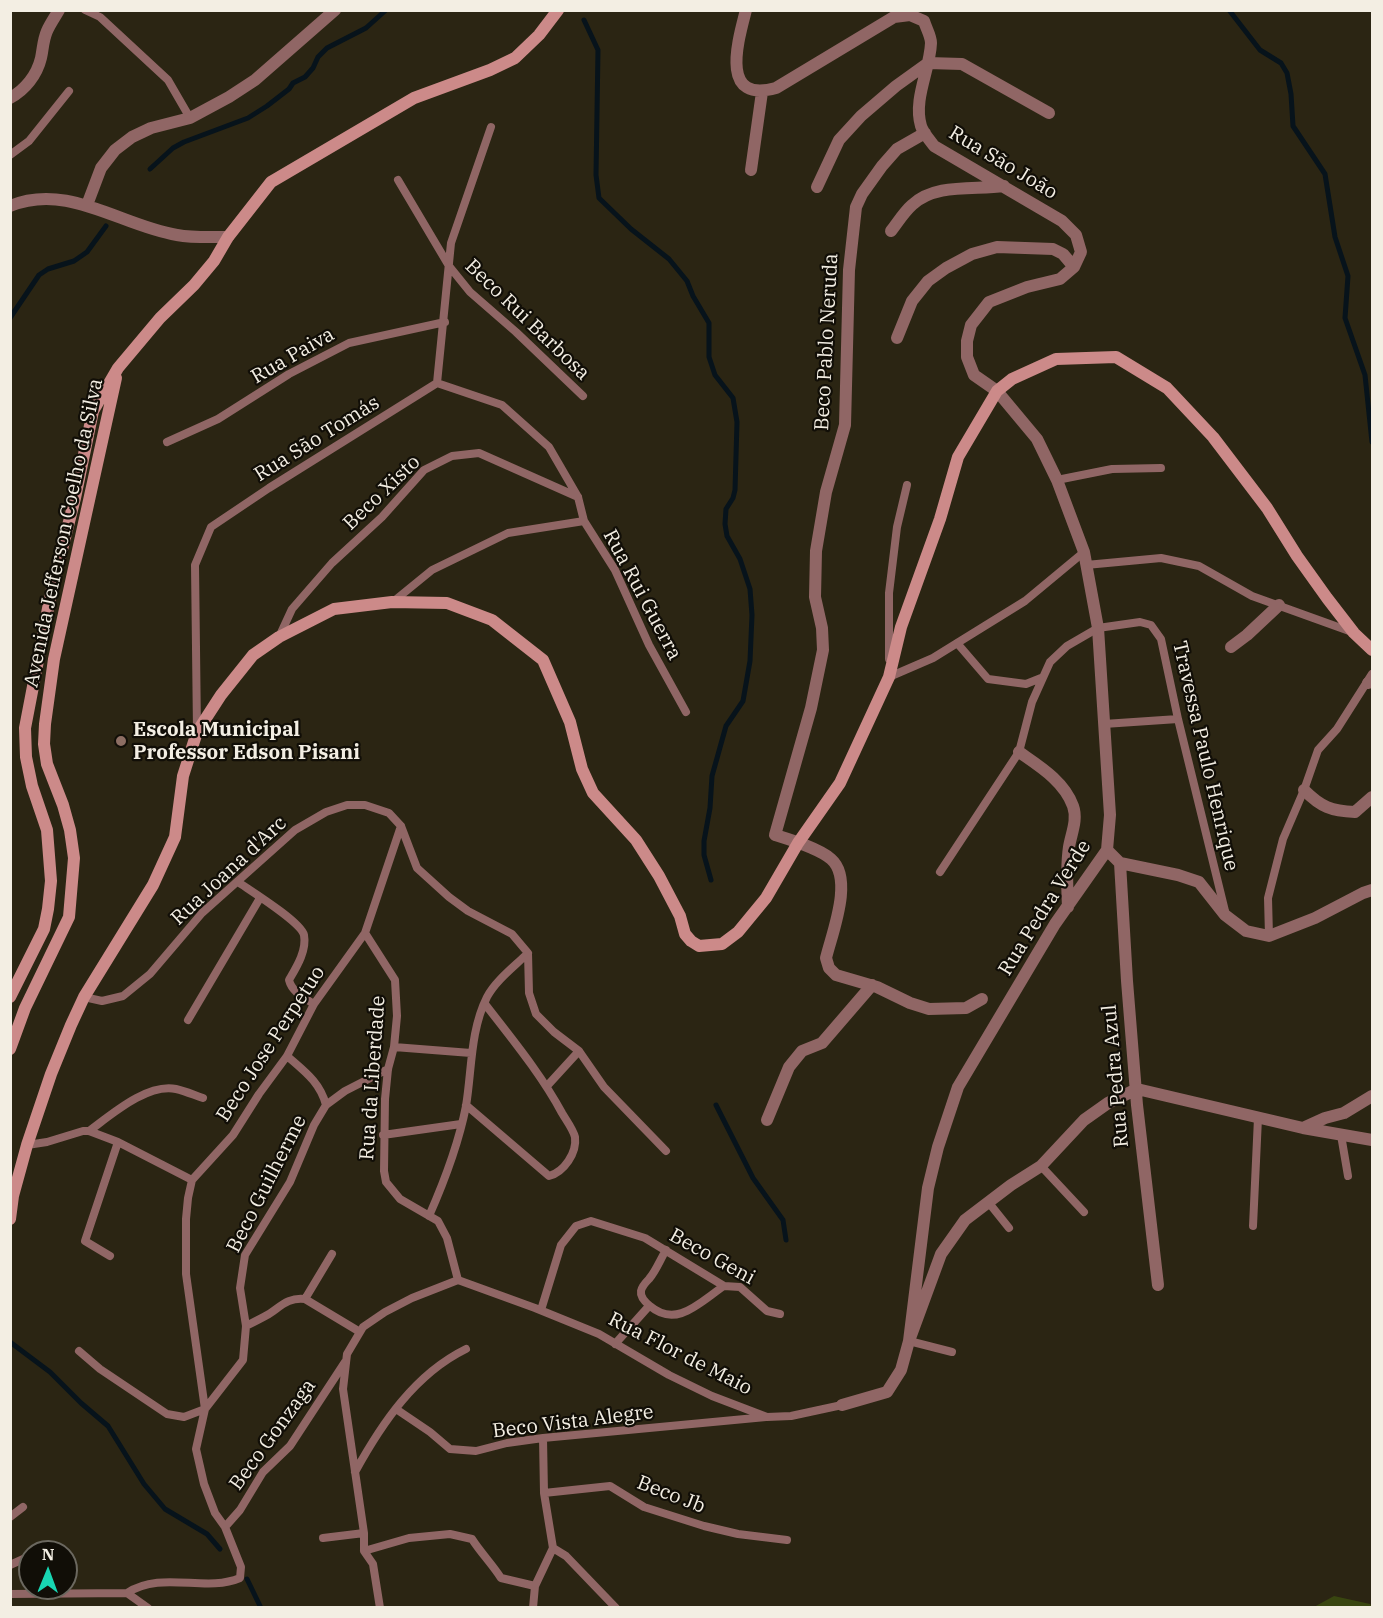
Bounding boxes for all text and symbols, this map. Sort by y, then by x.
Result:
street label: Rua São João [944,121,1062,205]
street label: Beco Pablo Neruda [810,253,844,431]
street label: Beco Rui Barbosa [460,254,594,386]
street label: Rua Paiva [247,323,339,389]
street label: Avenida Jefferson Coelho da Silva [20,376,108,690]
street label: Rua São Tomás [250,391,384,487]
street label: Beco Xisto [338,450,426,536]
street label: Rua Rui Guerra [598,526,686,664]
street label: Travessa Paulo Henrique [1167,639,1243,873]
place label: Escola Municipal Professor Edson Pisani [133,718,360,765]
marker: Escola Municipal Professor Edson Pisani [114,734,128,748]
street label: Rua Joana d'Arc [166,811,292,931]
street label: Rua Pedra Verde [994,836,1096,980]
street label: Beco Jose Perpetuo [212,962,330,1126]
street label: Rua da Liberdade [355,995,391,1161]
street label: Rua Pedra Azul [1098,1004,1134,1148]
street label: Beco Guilherme [222,1111,312,1257]
street label: Beco Geni [665,1224,759,1290]
street label: Rua Flor de Maio [604,1307,756,1401]
street label: Beco Gonzaga [225,1375,321,1495]
street label: Beco Vista Alegre [491,1400,655,1444]
street label: Beco Jb [633,1471,709,1519]
north arrow [18,1540,78,1600]
text: N [42,1544,55,1564]

